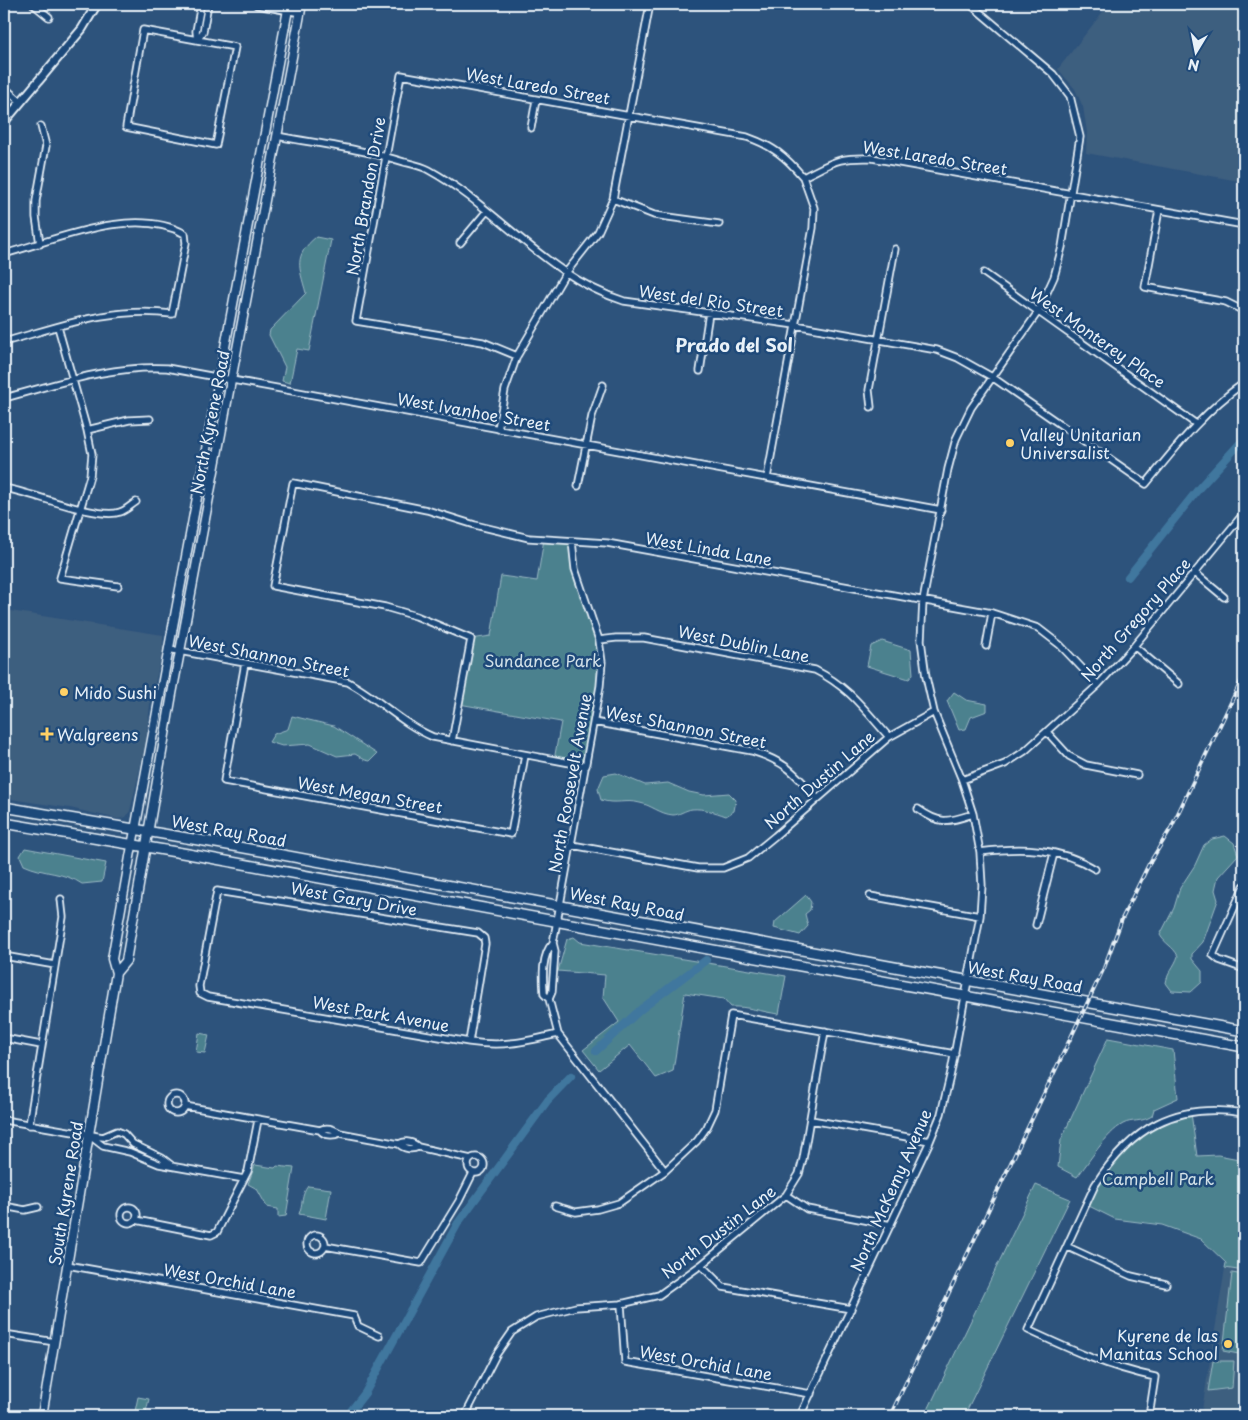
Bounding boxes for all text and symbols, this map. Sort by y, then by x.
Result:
north arrow [1170,28,1220,78]
text: N [1186,54,1201,77]
street label: West Laredo Street [464,60,613,110]
street label: North Brandon Drive [339,115,391,277]
street label: West Laredo Street [861,134,1010,180]
street label: West del Rio Street [637,278,785,322]
street label: West Monterey Place [1025,281,1171,393]
district label: Prado del Sol [675,331,793,358]
street label: North Kyrene Road [183,348,235,496]
street label: West Ivanhoe Street [395,386,553,436]
place label: Valley Unitarian Universalist [1020,422,1141,464]
marker: Valley Unitarian Universalist [1004,437,1016,449]
street label: West Linda Lane [644,525,774,571]
street label: North Gregory Place [1074,552,1196,686]
street label: West Dublin Lane [676,618,812,668]
street label: West Shannon Street [186,628,352,682]
park label: Sundance Park [484,648,602,672]
place label: Mido Sushi [74,680,157,704]
marker: Mido Sushi [58,686,70,698]
street label: North Roosevelt Avenue [541,691,597,875]
street label: West Shannon Street [603,699,769,753]
place label: Walgreens [57,722,138,746]
street label: North Dustin Lane [758,724,880,834]
marker: Walgreens [41,728,53,740]
street label: West Megan Street [296,769,445,819]
street label: West Ray Road [170,808,288,852]
street label: West Gary Drive [289,875,419,921]
street label: West Ray Road [568,880,686,926]
street label: West Ray Road [966,954,1084,998]
street label: West Park Avenue [311,989,452,1037]
street label: North McKemy Avenue [843,1105,937,1275]
street label: South Kyrene Road [42,1119,88,1267]
park label: Campbell Park [1102,1166,1215,1190]
street label: North Dustin Lane [655,1178,781,1284]
street label: West Orchid Lane [162,1256,298,1304]
place label: Kyrene de las Manitas School [1099,1323,1218,1365]
street label: West Orchid Lane [638,1338,774,1386]
marker: Kyrene de las Manitas School [1222,1338,1234,1350]

